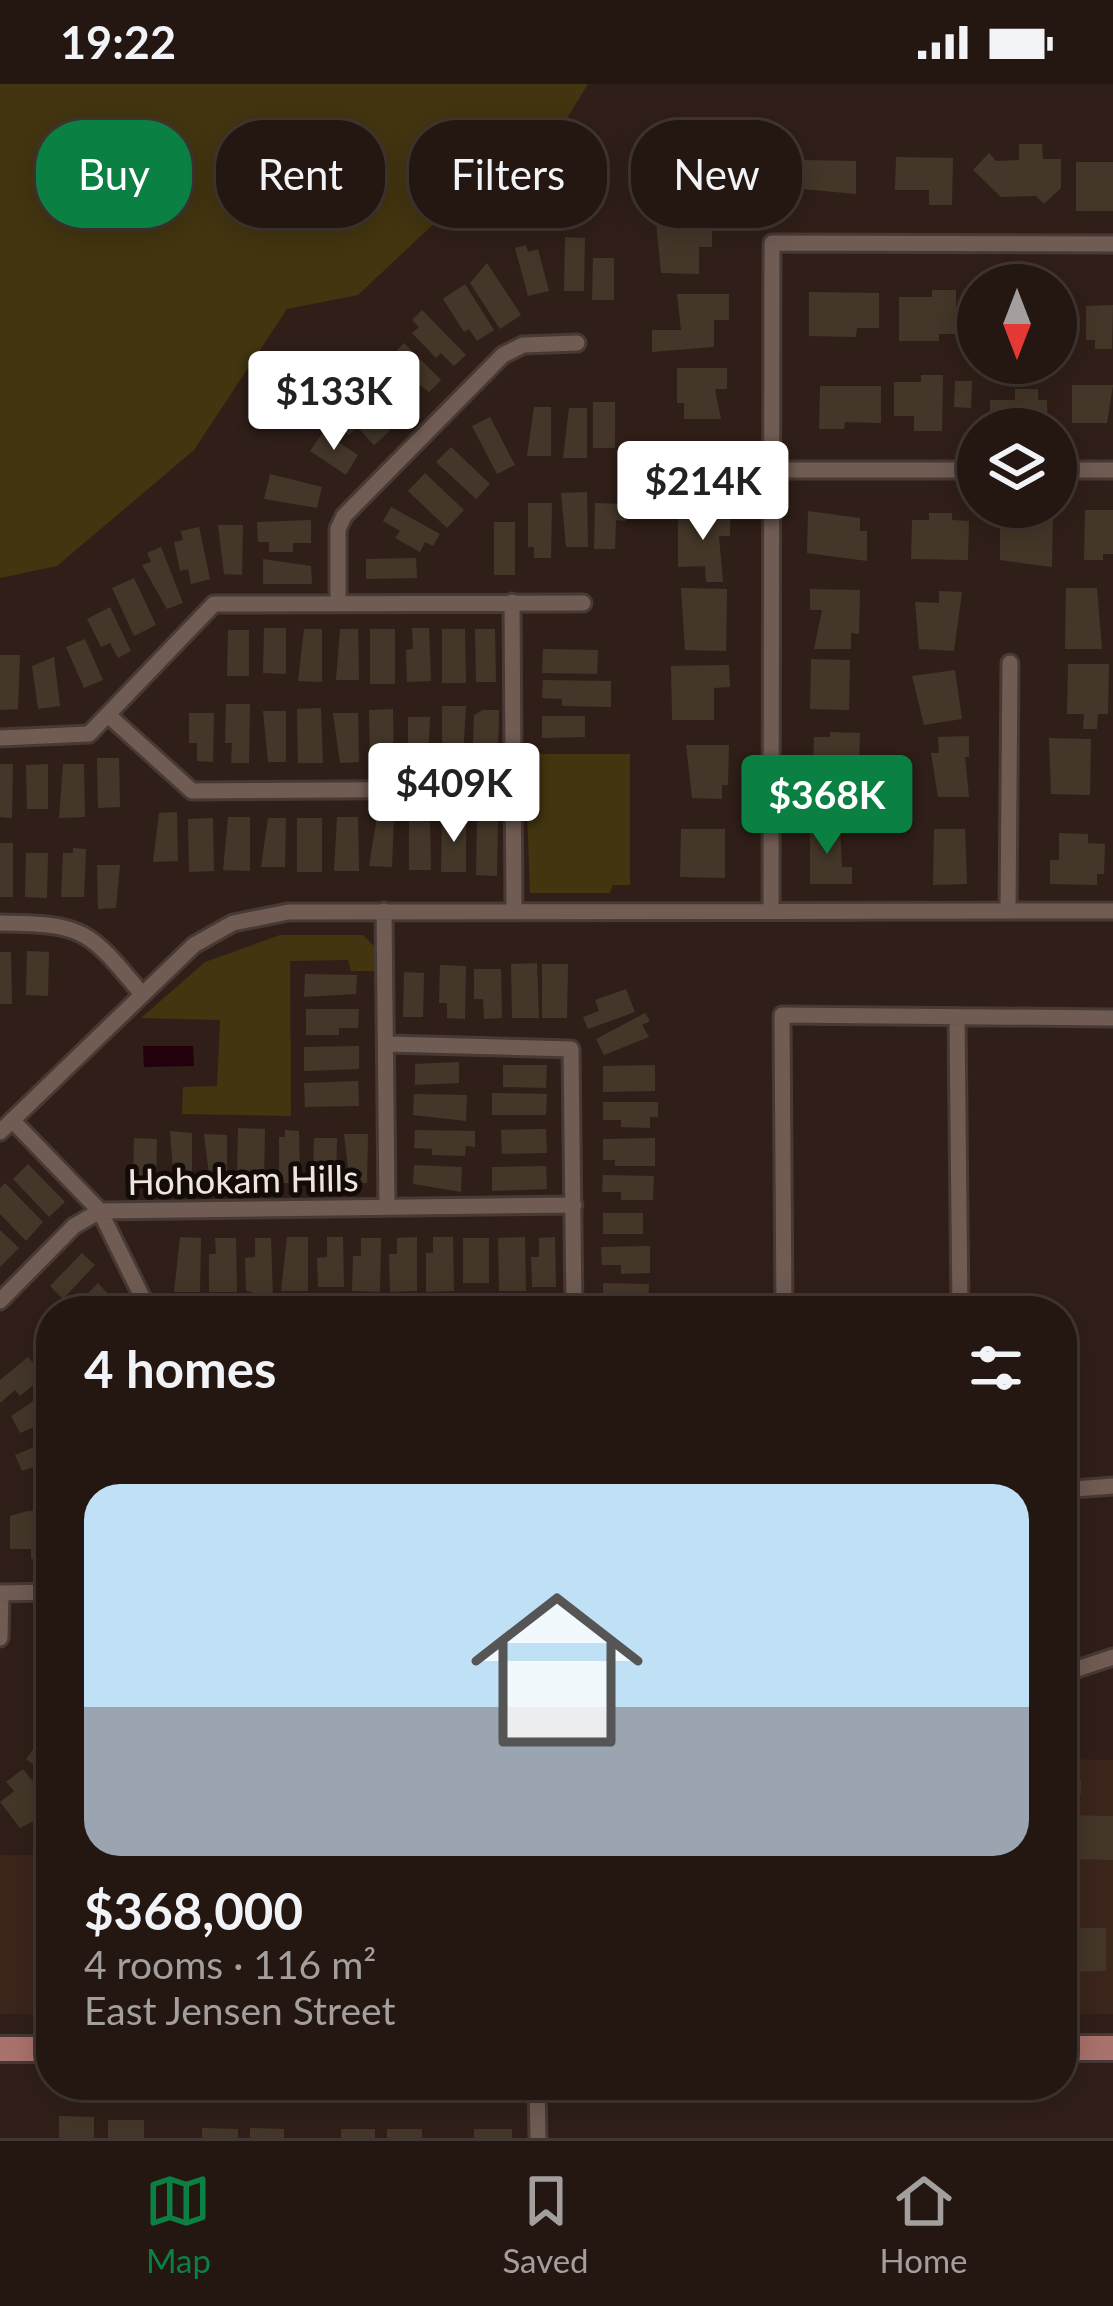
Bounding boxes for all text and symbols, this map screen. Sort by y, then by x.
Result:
text: 19:22 [60,15,176,69]
chip: Buy [36,120,192,228]
chip: Rent [216,120,385,228]
chip: Filters [409,120,607,228]
chip: New [631,120,802,228]
north arrow [957,264,1077,384]
map controls [957,264,1077,528]
pin: $133K [250,351,418,453]
text: $133K [275,367,393,413]
button: layers [957,408,1077,528]
pin: $214K [619,441,787,543]
text: $214K [644,457,762,503]
pin: $409K [370,743,538,845]
pin: $368K [743,755,911,857]
text: $409K [395,759,513,805]
text: $368K [768,771,886,817]
street label: Hohokam Hills [127,1155,359,1203]
icon: filters [963,1335,1029,1401]
text: 4 homes [84,1338,276,1399]
icon: home [449,1562,665,1778]
text: $368,000 [84,1880,303,1941]
text: 4 rooms · 116 m² [84,1941,376,1987]
text: East Jensen Street [84,1987,395,2033]
tab: Map [145,2168,211,2280]
tab: Saved [502,2168,589,2280]
tab: Home [880,2168,968,2280]

